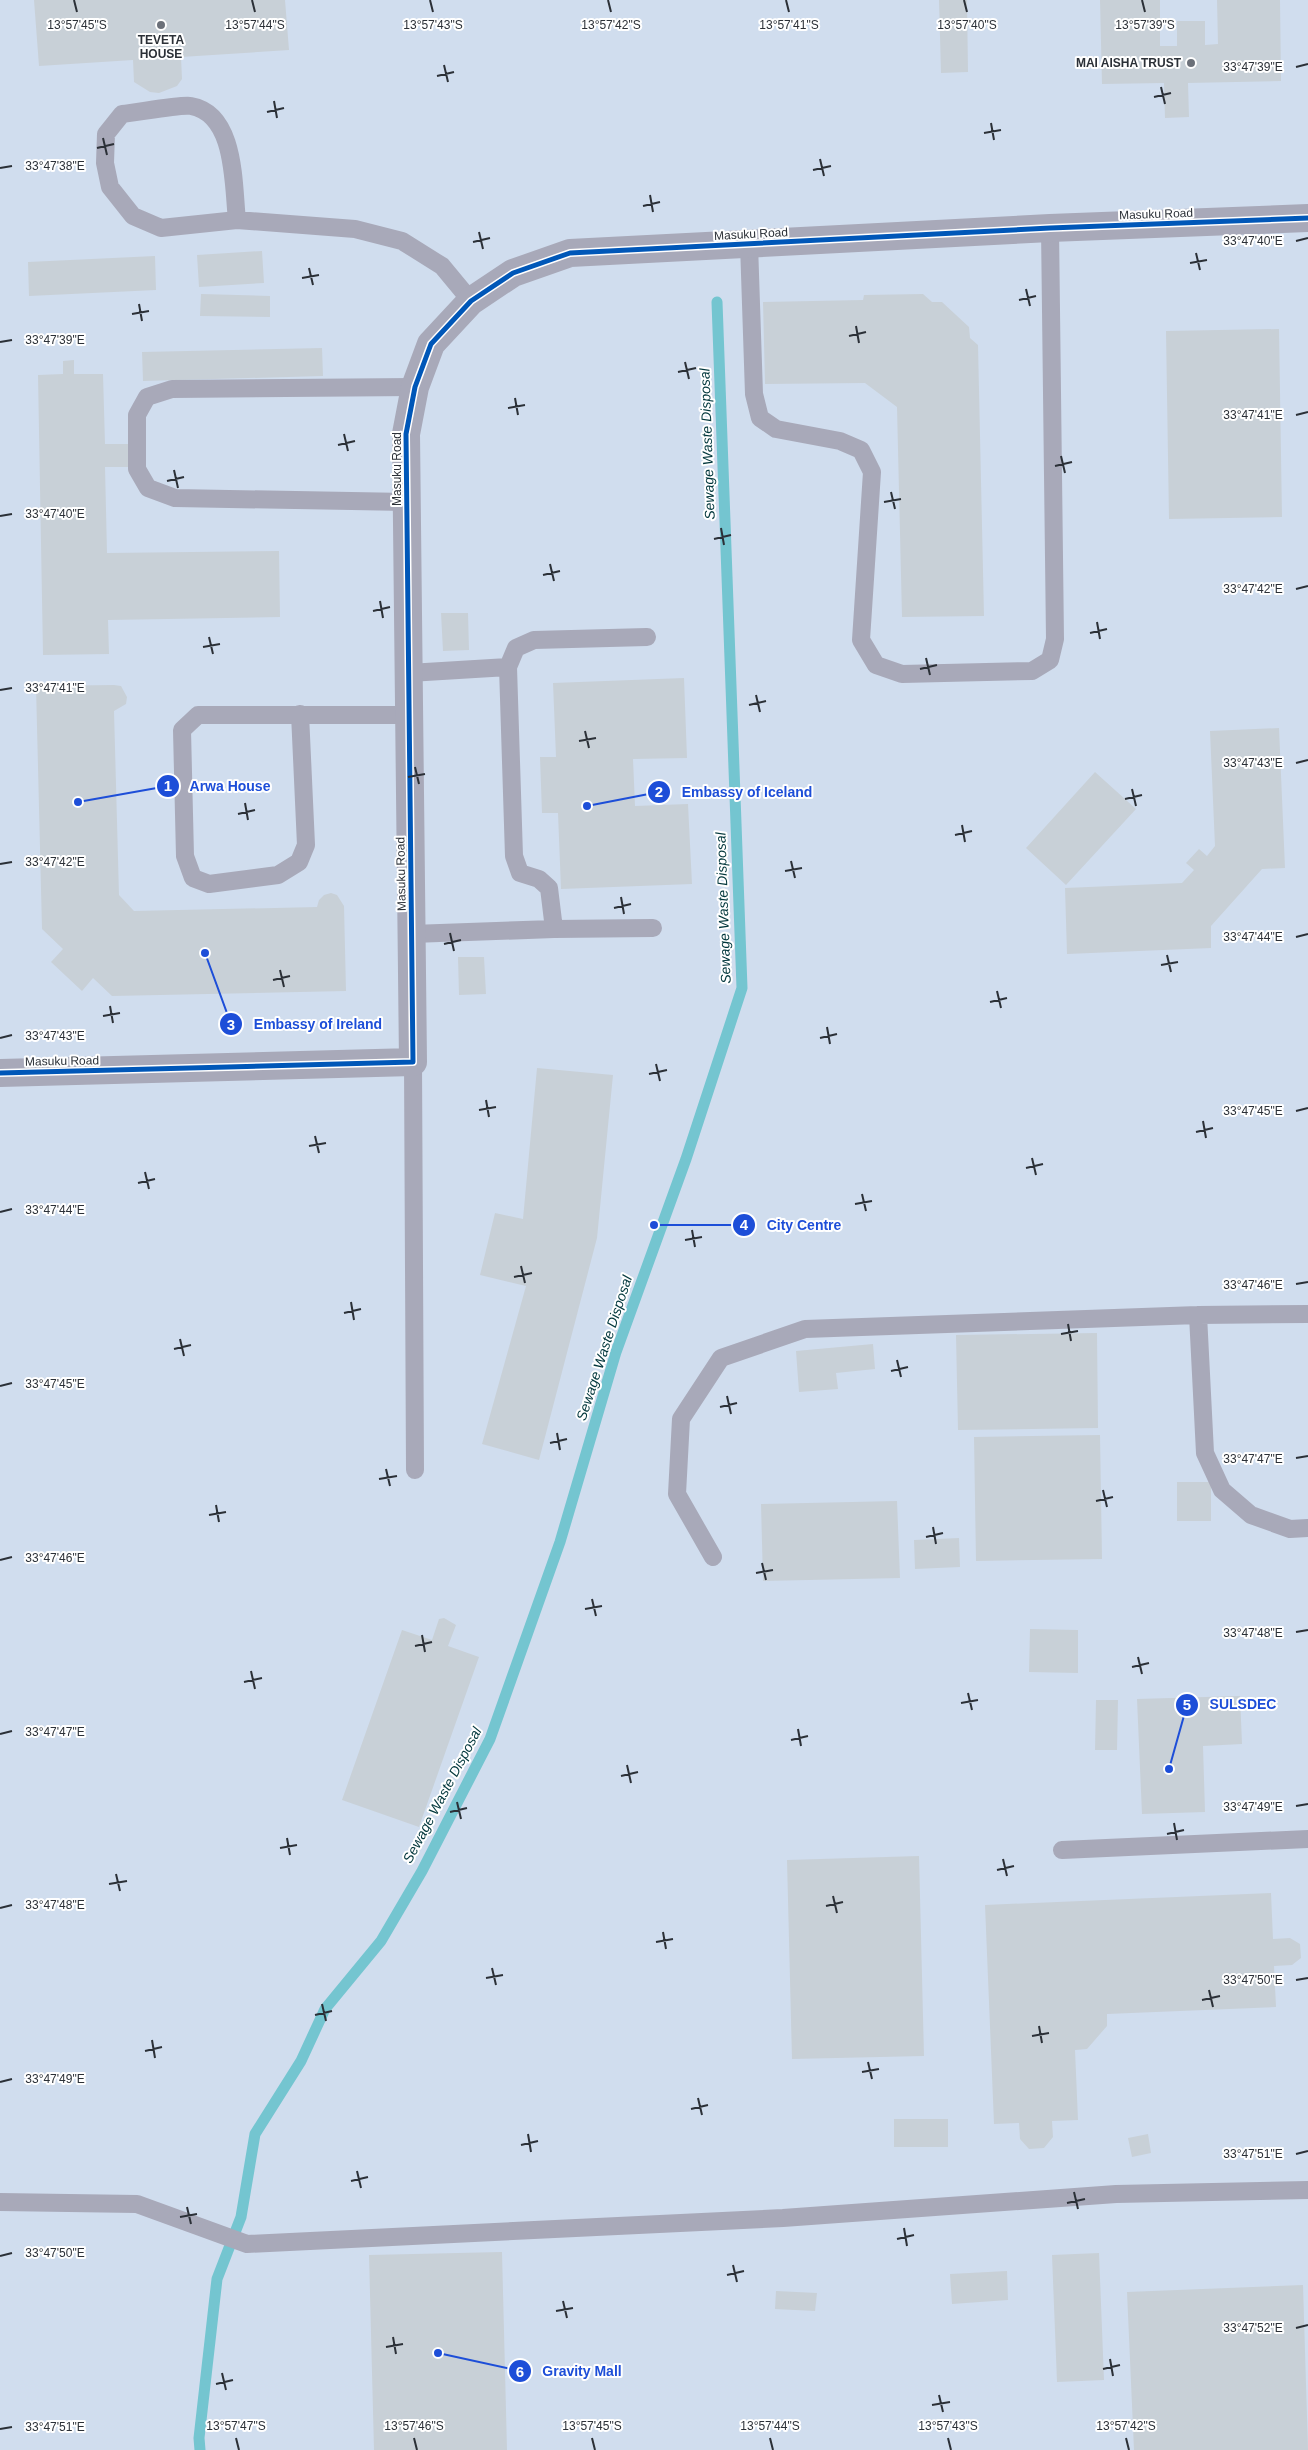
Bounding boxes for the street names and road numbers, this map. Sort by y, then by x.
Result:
street label: Masuku Road [1119,206,1193,222]
street label: Masuku Road [714,225,788,243]
street label: Masuku Road [390,432,404,506]
street label: Masuku Road [393,837,409,911]
street label: Masuku Road [25,1053,99,1069]

